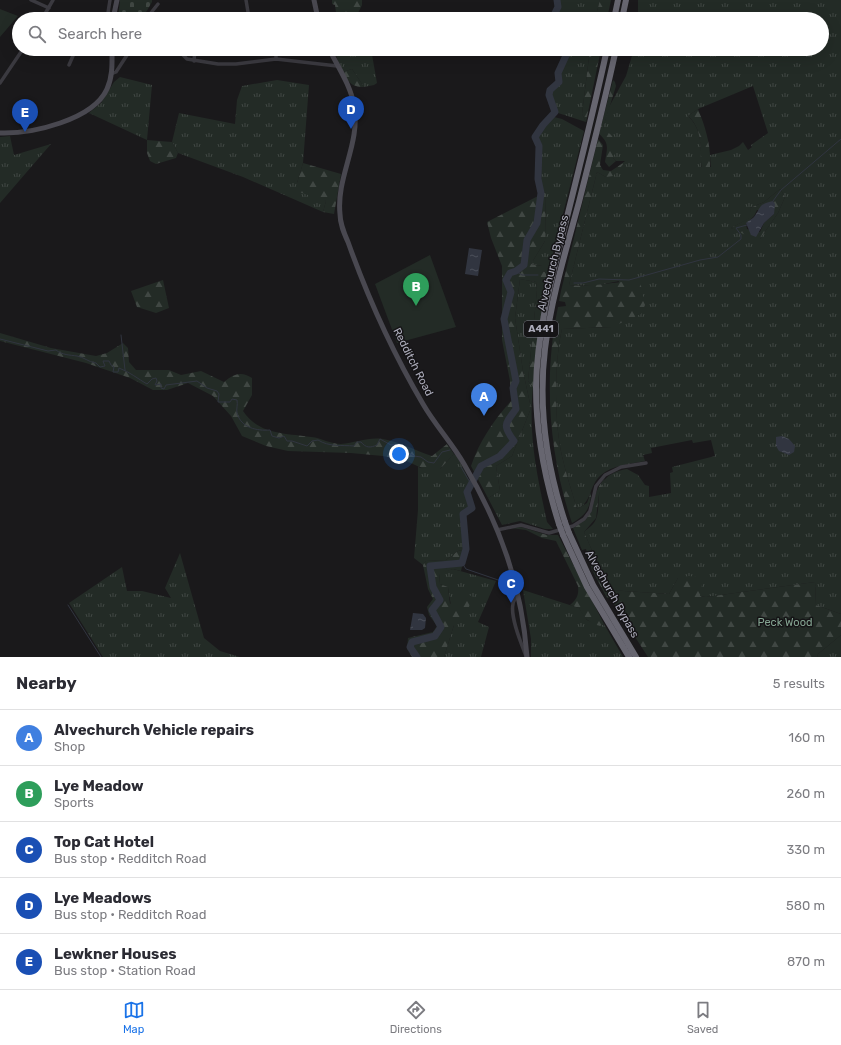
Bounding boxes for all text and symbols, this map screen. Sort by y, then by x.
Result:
search box [12,12,829,56]
icon: search [26,23,48,45]
text: Search here [58,25,142,43]
pin: D [338,96,364,129]
pin: E [12,99,38,132]
street label: Alvechurch Bypass [535,213,571,312]
pin: B [403,273,429,306]
road number: A441 [524,321,558,337]
street label: Redditch Road [390,326,436,398]
pin: A [471,383,497,416]
your location [389,444,409,464]
street label: Alvechurch Bypass [582,548,642,640]
pin: C [498,570,524,603]
park label: Peck Wood [757,616,813,629]
text: Nearby [16,673,77,693]
text: 5 results [773,676,825,691]
text: Alvechurch Vehicle repairs [54,721,254,739]
text: A [24,730,34,745]
text: 160 m [789,730,825,745]
text: Shop [54,739,85,754]
text: Lye Meadow [54,777,144,795]
text: B [24,786,34,801]
text: 260 m [787,786,825,801]
text: Sports [54,795,94,810]
text: Top Cat Hotel [54,833,154,851]
text: C [24,842,34,857]
text: 330 m [786,842,825,857]
text: Bus stop · Redditch Road [54,851,206,866]
text: Lye Meadows [54,889,152,907]
text: D [24,898,34,913]
text: 580 m [786,898,825,913]
text: Bus stop · Redditch Road [54,907,206,922]
text: Lewkner Houses [54,945,177,963]
text: E [25,954,33,969]
text: 870 m [787,954,825,969]
text: Bus stop · Station Road [54,963,196,978]
tab: Map [123,999,145,1036]
tab: Directions [390,999,442,1036]
tab: Saved [687,999,718,1036]

